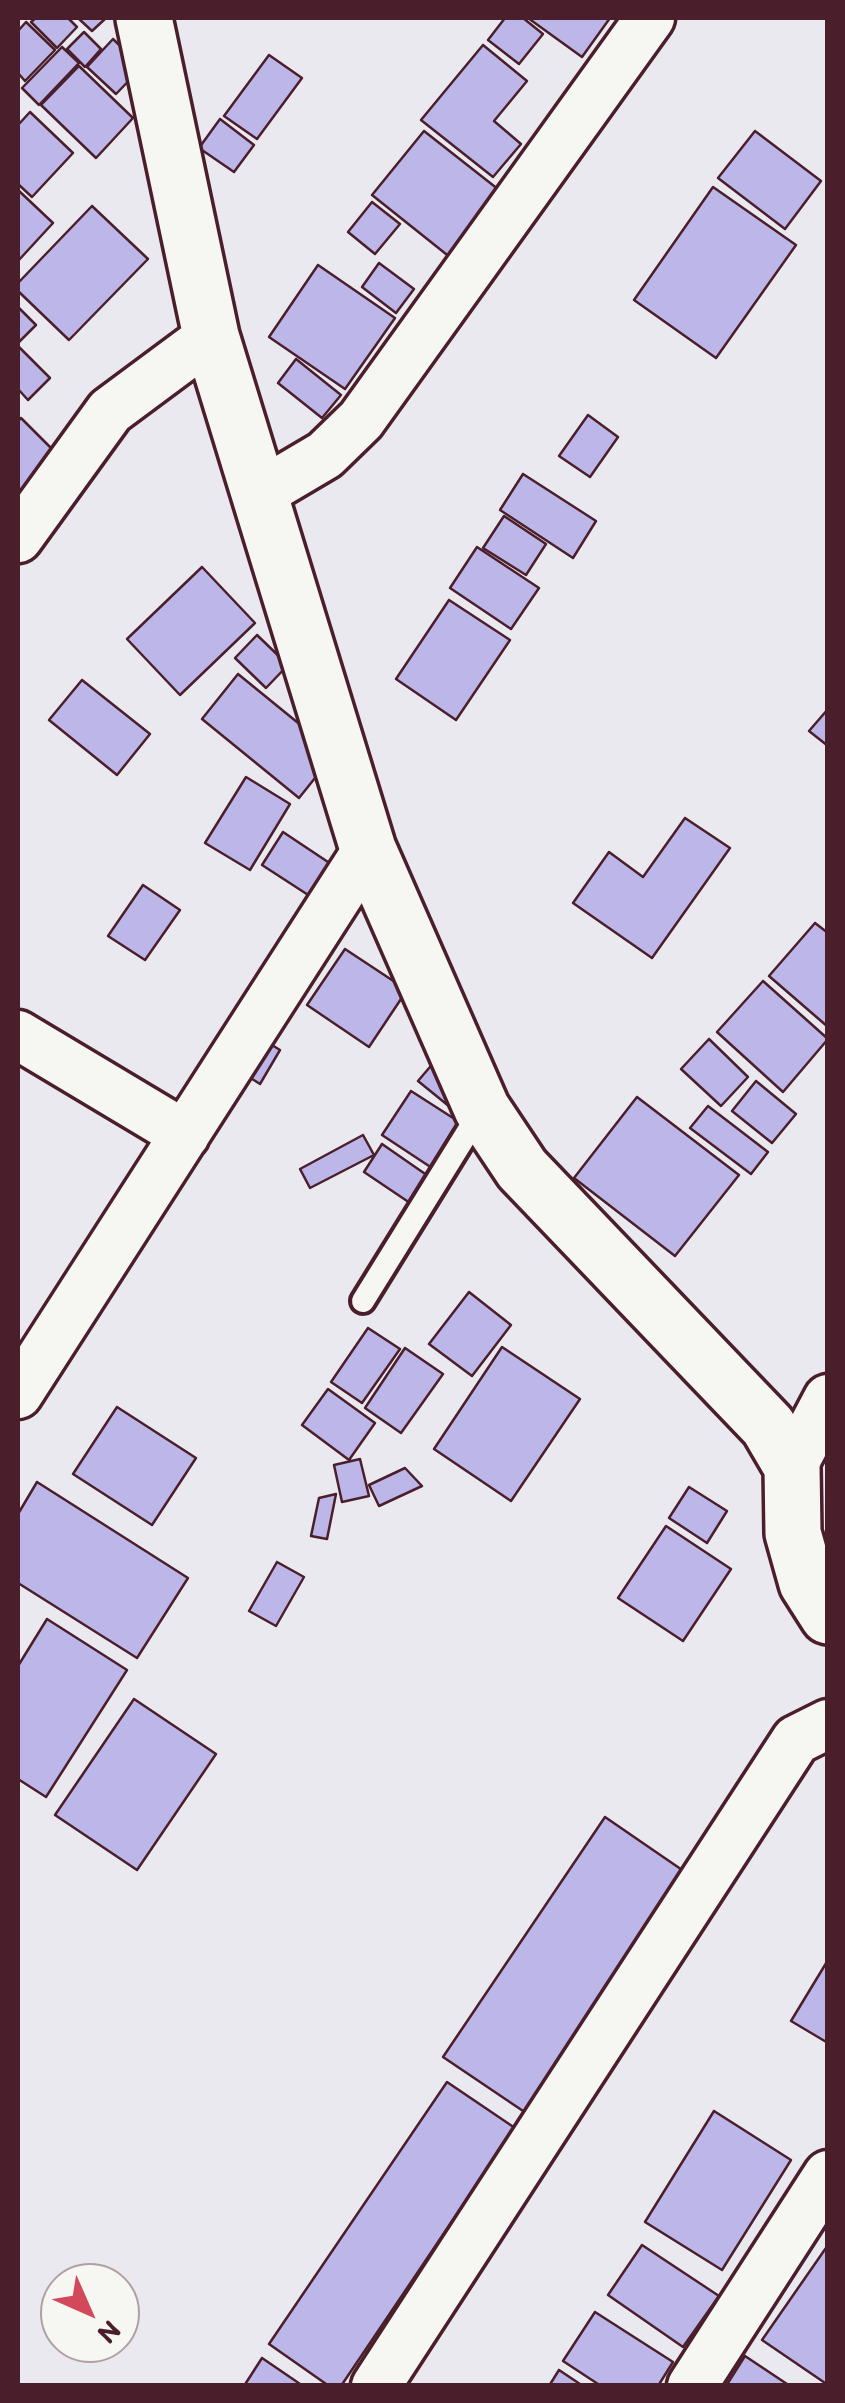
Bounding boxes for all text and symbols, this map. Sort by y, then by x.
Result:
north arrow [40,2263,140,2363]
text: N [91,2314,129,2352]

